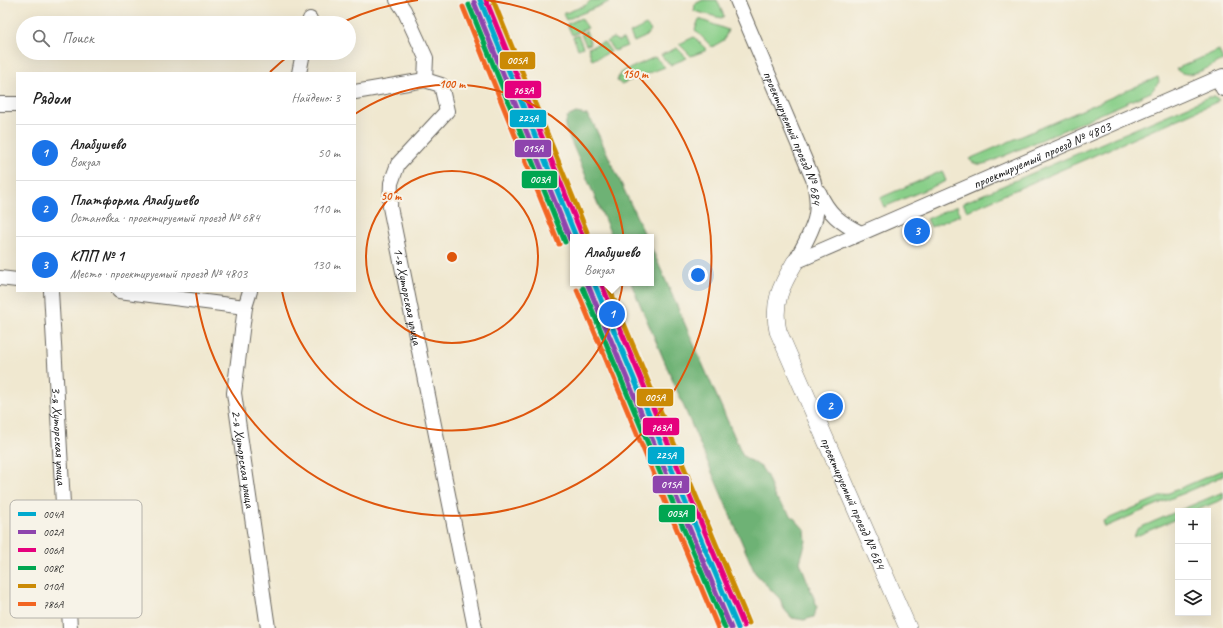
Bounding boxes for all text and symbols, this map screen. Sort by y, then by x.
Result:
search box [16,16,356,60]
icon: search [30,27,52,49]
text: Поиск [62,29,94,48]
line badge: 005А [499,51,536,70]
text: 005А [507,53,529,67]
text: 150 m [622,66,649,82]
street label: проектируемый проезд № 684 [759,68,825,207]
text: 100 m [439,76,466,92]
line badge: 763А [504,80,542,99]
text: 763А [513,83,535,97]
text: Рядом [32,88,70,109]
text: Найдено: 3 [292,90,340,106]
line badge: 225А [509,109,547,128]
text: 225А [518,111,540,125]
street label: проектируемый проезд № 4803 [970,117,1115,193]
text: Алабушево [70,135,125,154]
line badge: 015А [514,139,552,158]
text: 015А [523,141,545,155]
text: 1 [42,145,48,161]
text: 50 m [318,145,340,161]
text: Вокзал [70,154,99,170]
line badge: 003А [521,170,558,189]
text: 003А [530,172,552,186]
text: 50 m [381,188,402,204]
text: Платформа Алабушево [70,191,198,210]
text: 2 [42,201,48,217]
text: 110 m [312,201,340,217]
text: Остановка · проектируемый проезд № 684 [70,210,260,226]
pin: 3 [904,216,930,246]
popup [570,234,654,286]
text: Алабушево [584,243,640,262]
street label: 1-я Хуторская улица [389,246,426,348]
text: КПП № 1 [70,247,124,266]
centre of rings [445,250,459,264]
text: 3 [42,257,48,273]
text: 130 m [312,257,340,273]
text: Вокзал [584,262,614,278]
your location [688,265,708,285]
text: Место · проектируемый проезд № 4803 [70,266,247,282]
pin: 1 [599,299,625,329]
street label: 3-я Хуторская улица [47,386,70,487]
line badge: 005А [636,388,674,407]
text: 005А [645,390,667,404]
pin: 2 [817,391,843,421]
street label: 2-я Хуторская улица [228,409,259,510]
line badge: 763А [642,417,680,436]
text: 763А [651,420,673,434]
street label: проектируемый проезд № 684 [816,435,890,574]
line badge: 225А [647,446,685,465]
text: 225А [656,448,678,462]
line badge: 015А [652,475,690,494]
text: 015А [661,477,683,491]
legend [10,500,142,618]
line badge: 003А [658,504,696,523]
text: 003А [667,506,689,520]
text: 004А [43,507,64,521]
map controls [1175,508,1211,616]
button: + [1175,508,1211,544]
text: 002А [43,525,64,539]
text: 006А [43,543,64,557]
button: − [1175,544,1211,580]
text: 008С [43,561,65,575]
text: 010А [43,579,64,593]
button: layers [1175,580,1211,616]
text: 786А [43,597,64,611]

